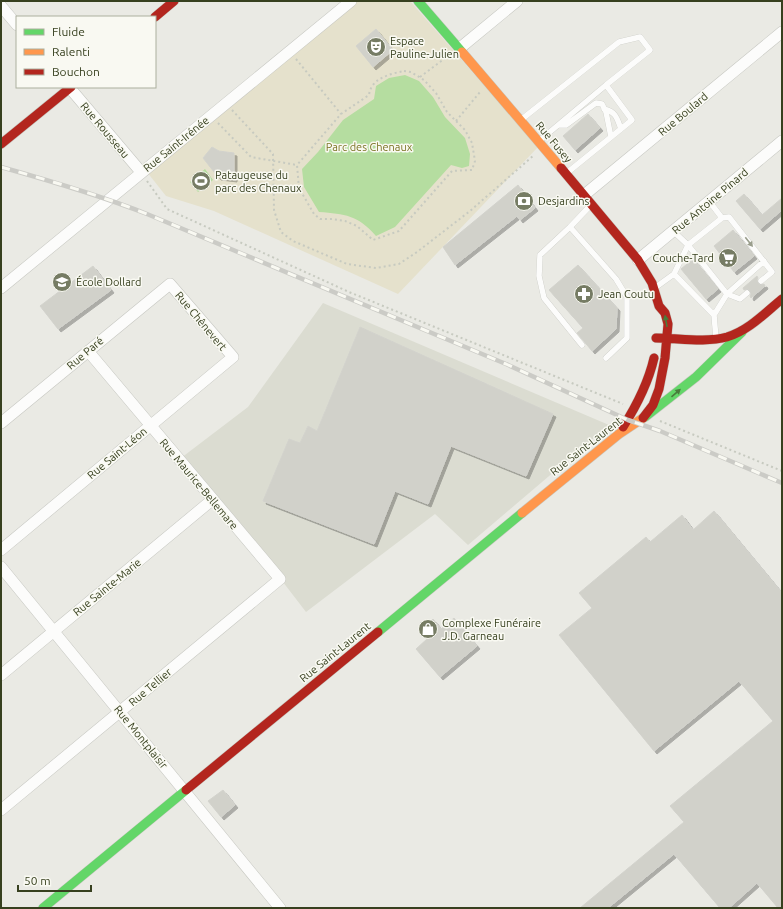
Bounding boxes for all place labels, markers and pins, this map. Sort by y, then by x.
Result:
place label: Espace Pauline-Julien [390,35,459,60]
theatre icon: Espace Pauline-Julien [365,36,387,58]
place label: Pataugeuse du parc des Chenaux [215,169,302,194]
sports icon: Pataugeuse du parc des Chenaux [190,170,212,192]
bank icon: Desjardins [513,190,535,212]
place label: Desjardins [538,195,589,207]
supermarket icon: Couche-Tard [717,247,739,269]
place label: Couche-Tard [652,252,714,264]
school or university icon: École Dollard [51,271,73,293]
place label: École Dollard [76,275,141,288]
pharmacy icon: Jean Coutu [573,283,595,305]
place label: Jean Coutu [598,288,654,300]
place label: Complexe Funéraire J.D. Garneau [442,617,541,642]
shop icon: Complexe Funéraire J.D. Garneau [417,618,439,640]

